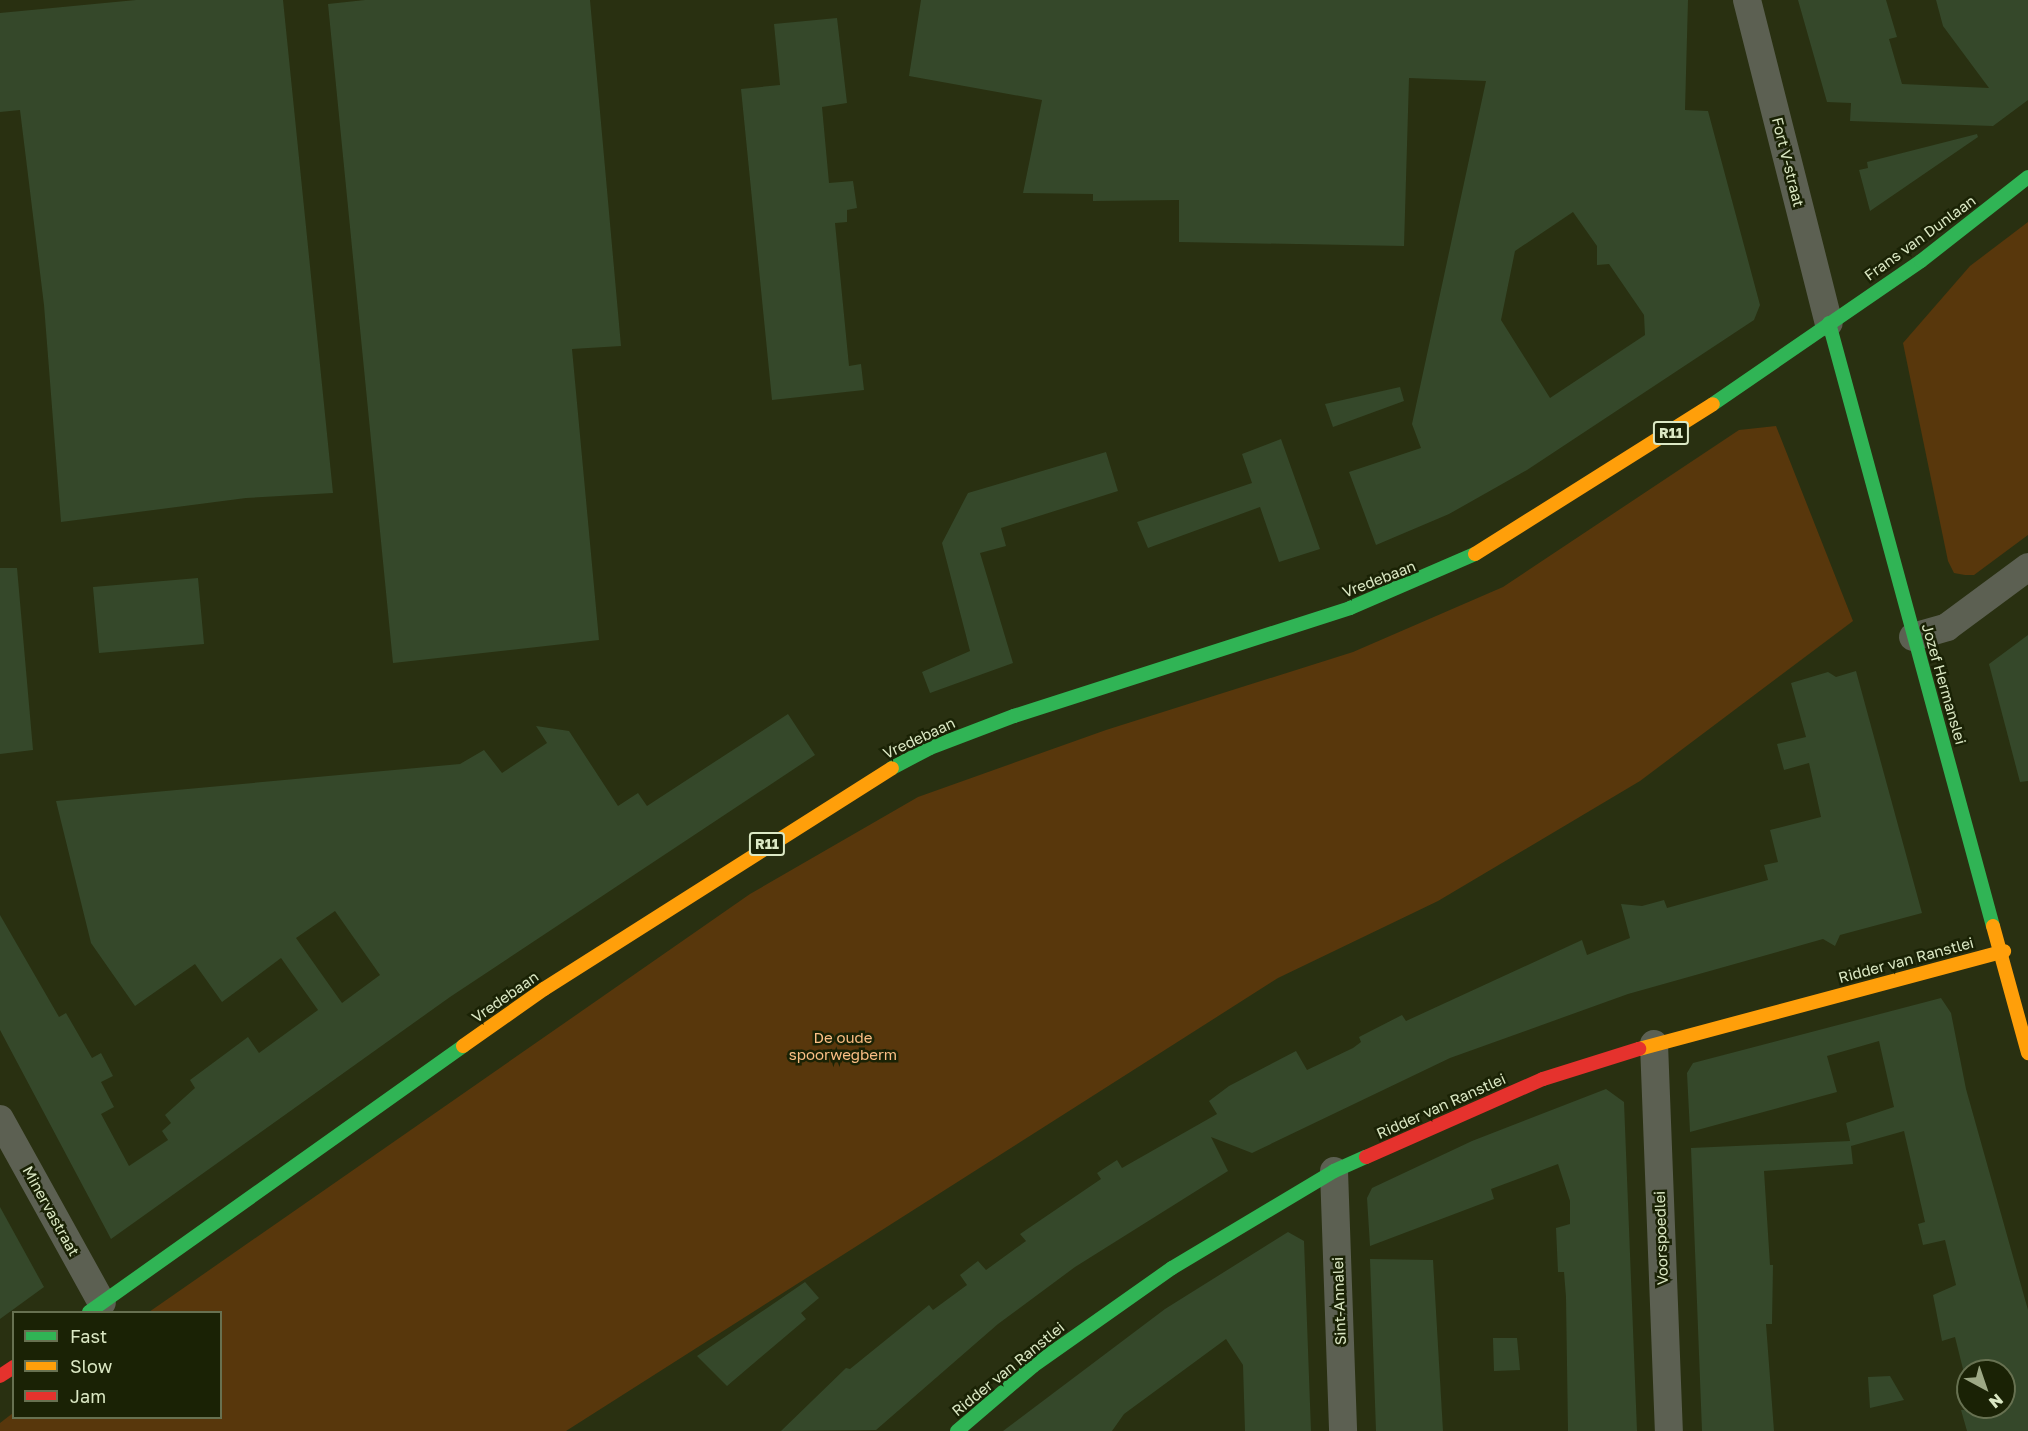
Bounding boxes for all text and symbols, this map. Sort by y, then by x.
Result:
street label: Fort V-straat [1768,115,1808,209]
street label: Frans van Dunlaan [1861,192,1979,284]
road number: R11 [1652,422,1690,444]
street label: Vredebaan [1340,557,1418,601]
street label: Jozef Hermanslei [1918,621,1970,747]
street label: Vredebaan [880,714,958,762]
road number: R11 [748,833,786,855]
street label: Ridder van Ranstlei [1836,933,1976,987]
street label: Vredebaan [468,967,542,1027]
park label: De oude spoorwegberm [789,1028,897,1063]
street label: Ridder van Ranstlei [1374,1069,1508,1143]
street label: Minervastraat [19,1163,83,1259]
street label: Voorspoedlei [1650,1190,1672,1286]
street label: Sint-Annalei [1328,1256,1350,1346]
legend [12,1311,222,1419]
street label: Ridder van Ranstlei [948,1318,1068,1420]
text: Fast [70,1325,107,1347]
text: Slow [70,1355,112,1377]
north arrow [1956,1359,2016,1419]
text: Jam [70,1385,106,1407]
text: N [1985,1390,2007,1413]

